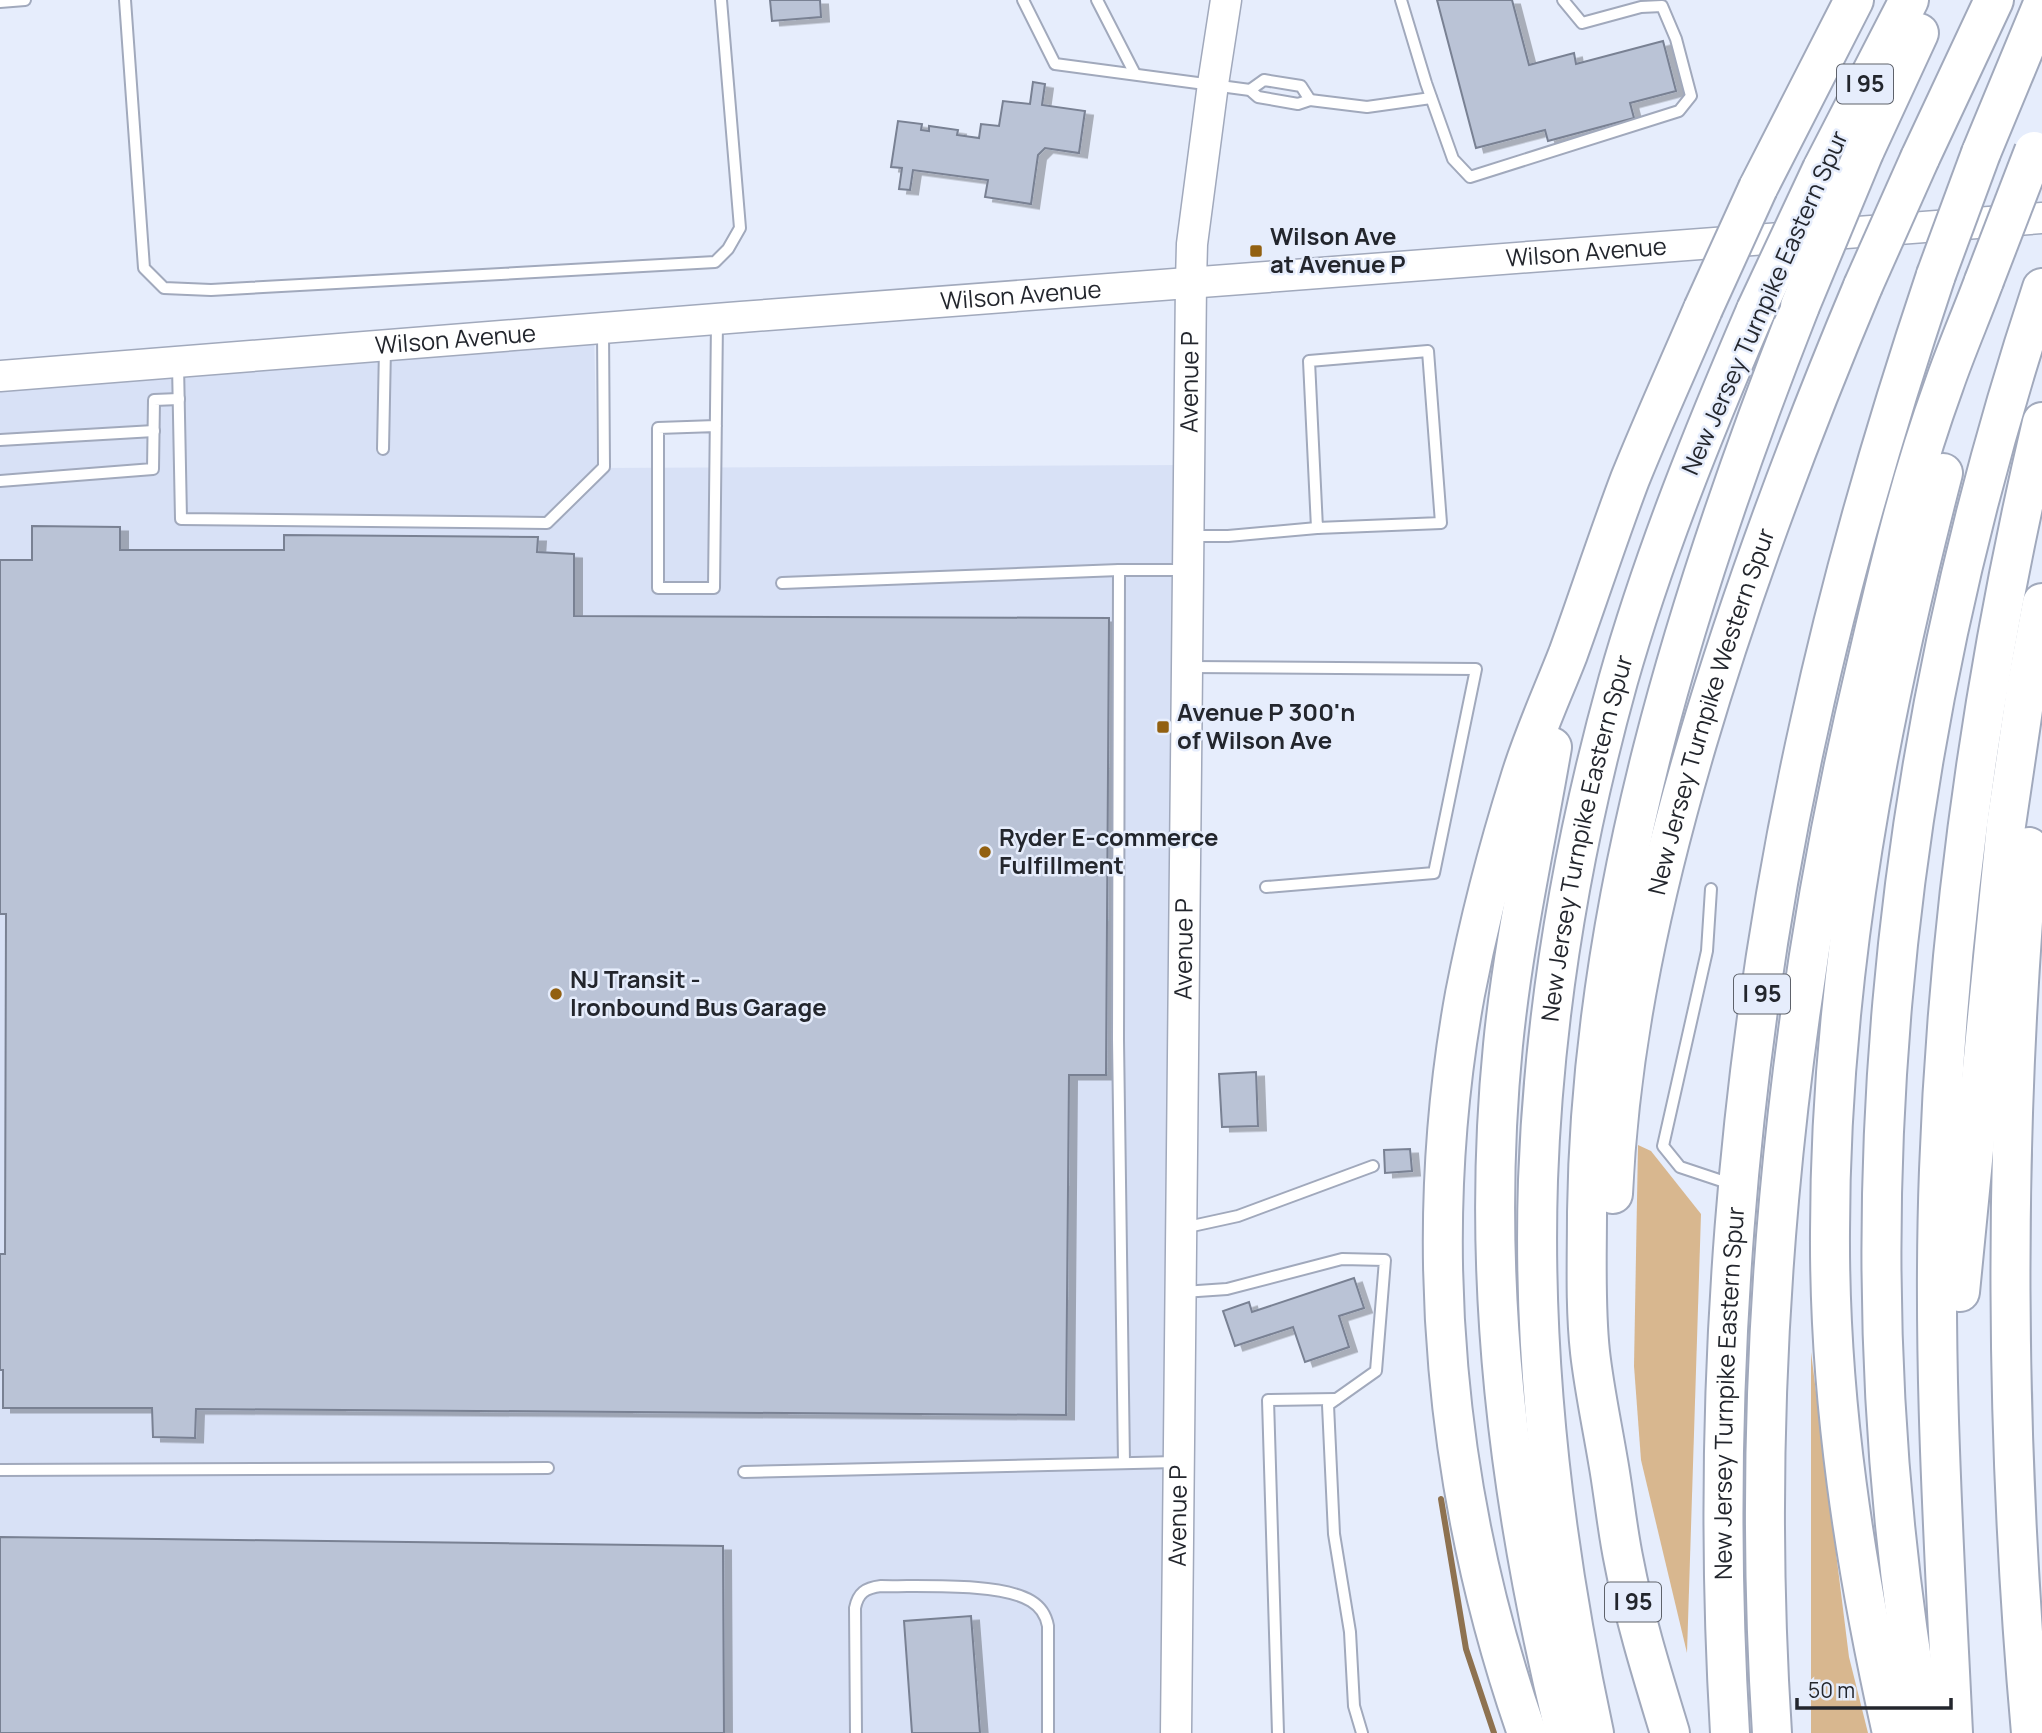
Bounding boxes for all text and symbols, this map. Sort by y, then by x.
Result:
road number: I 95 [1837,64,1893,104]
street label: New Jersey Turnpike Eastern Spur [1673,125,1855,480]
place label: Wilson Ave at Avenue P [1270,219,1406,280]
street label: Wilson Avenue [1504,229,1668,274]
marker: Wilson Ave at Avenue P [1248,243,1264,259]
street label: Wilson Avenue [939,272,1102,317]
street label: Wilson Avenue [374,315,537,361]
street label: Avenue P [1171,331,1205,433]
street label: New Jersey Turnpike Western Spur [1639,523,1782,898]
street label: New Jersey Turnpike Eastern Spur [1532,650,1640,1023]
place label: Avenue P 300'n of Wilson Ave [1177,695,1355,756]
marker: Avenue P 300'n of Wilson Ave [1155,719,1171,735]
place label: Ryder E-commerce Fulfillment [999,820,1218,881]
marker: Ryder E-commerce Fulfillment [977,844,993,860]
street label: Avenue P [1166,898,1200,1000]
place label: NJ Transit - Ironbound Bus Garage [570,962,827,1023]
road number: I 95 [1734,974,1790,1014]
marker: NJ Transit - Ironbound Bus Garage [548,986,564,1002]
street label: New Jersey Turnpike Eastern Spur [1705,1205,1751,1580]
street label: Avenue P [1160,1465,1194,1567]
road number: I 95 [1605,1582,1661,1622]
scale bar [1797,1666,1951,1710]
text: 50 m [1808,1676,1855,1704]

